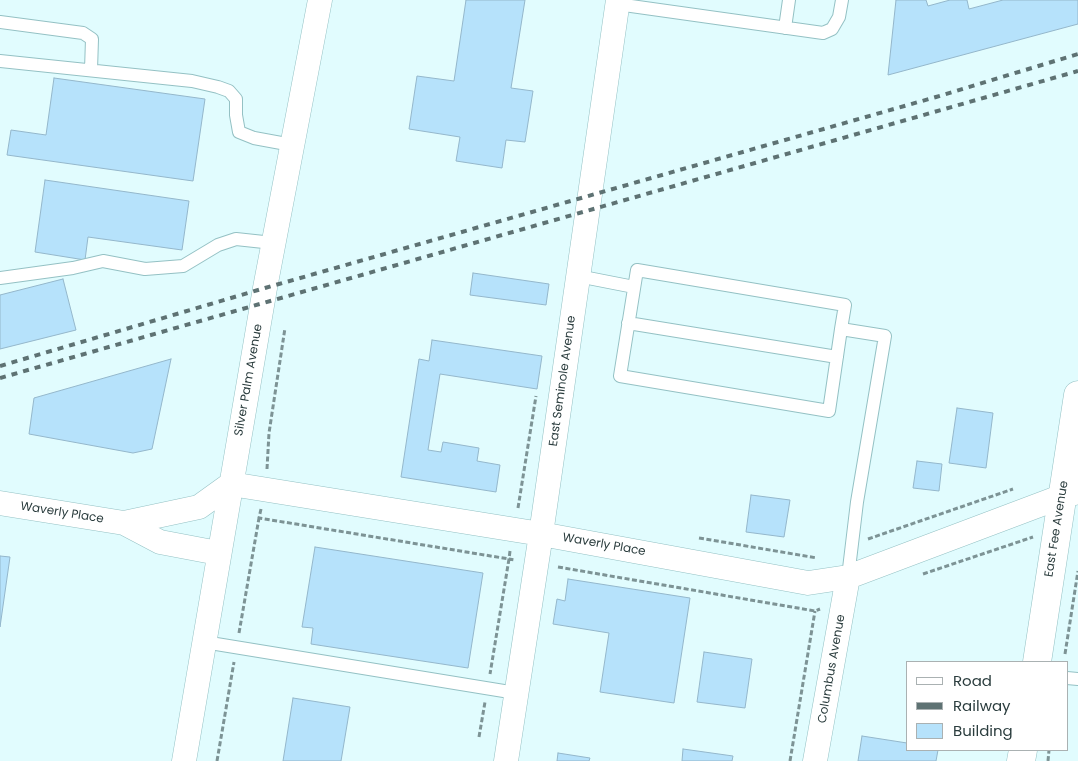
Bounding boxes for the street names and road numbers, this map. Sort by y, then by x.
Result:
street label: East Seminole Avenue [547,315,579,447]
street label: Silver Palm Avenue [232,323,266,437]
street label: East Fee Avenue [1042,480,1072,578]
street label: Waverly Place [19,499,105,527]
street label: Waverly Place [561,531,647,559]
street label: Columbus Avenue [815,613,849,725]

